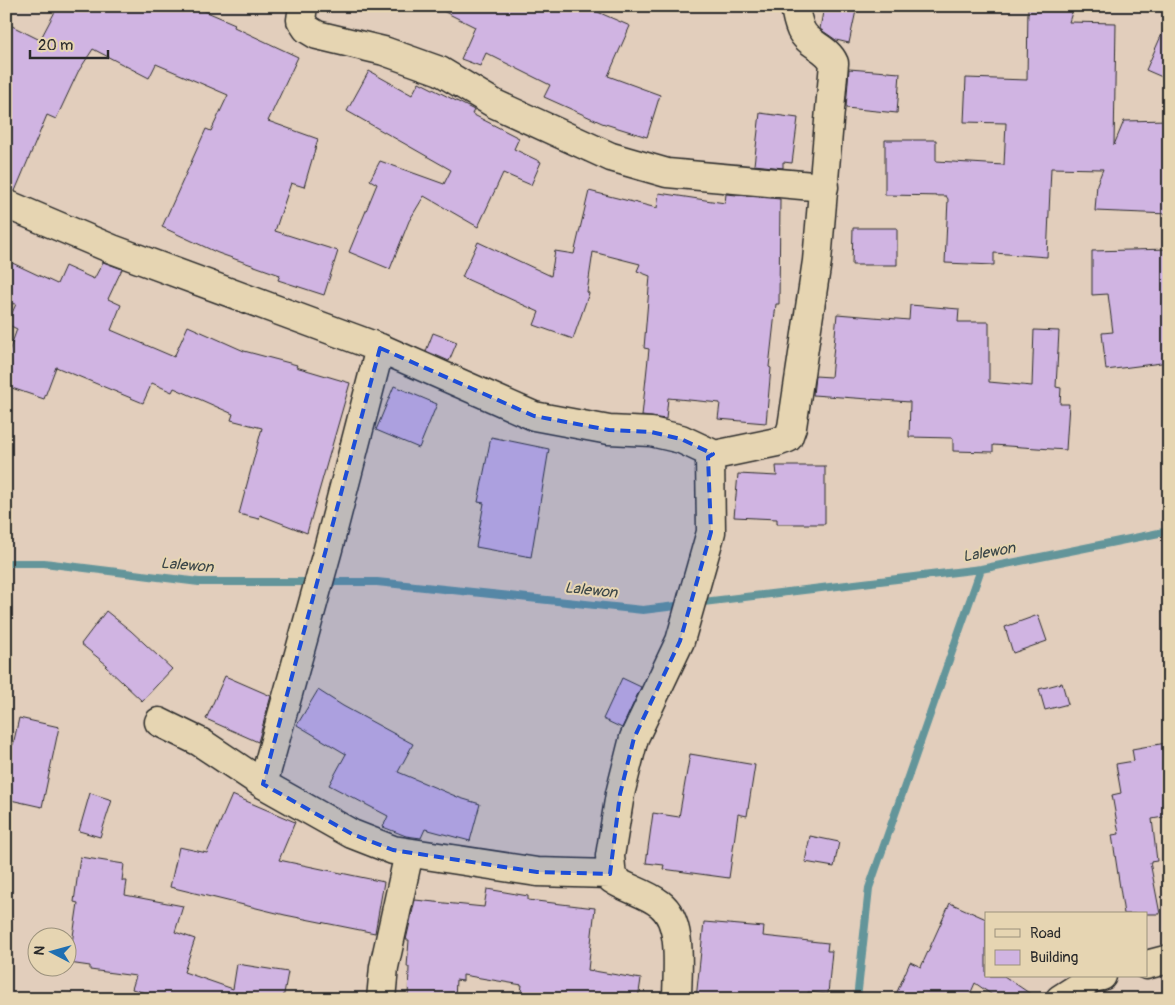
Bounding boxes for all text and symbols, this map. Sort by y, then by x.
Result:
scale bar [30,28,108,60]
text: 20 m [38,36,73,55]
water label: Lalewon [961,538,1018,566]
water label: Lalewon [160,554,216,577]
water label: Lalewon [564,578,620,603]
legend [985,912,1148,978]
text: Road [1030,924,1061,943]
north arrow [28,928,78,978]
text: N [31,945,49,956]
text: Building [1030,948,1078,967]

